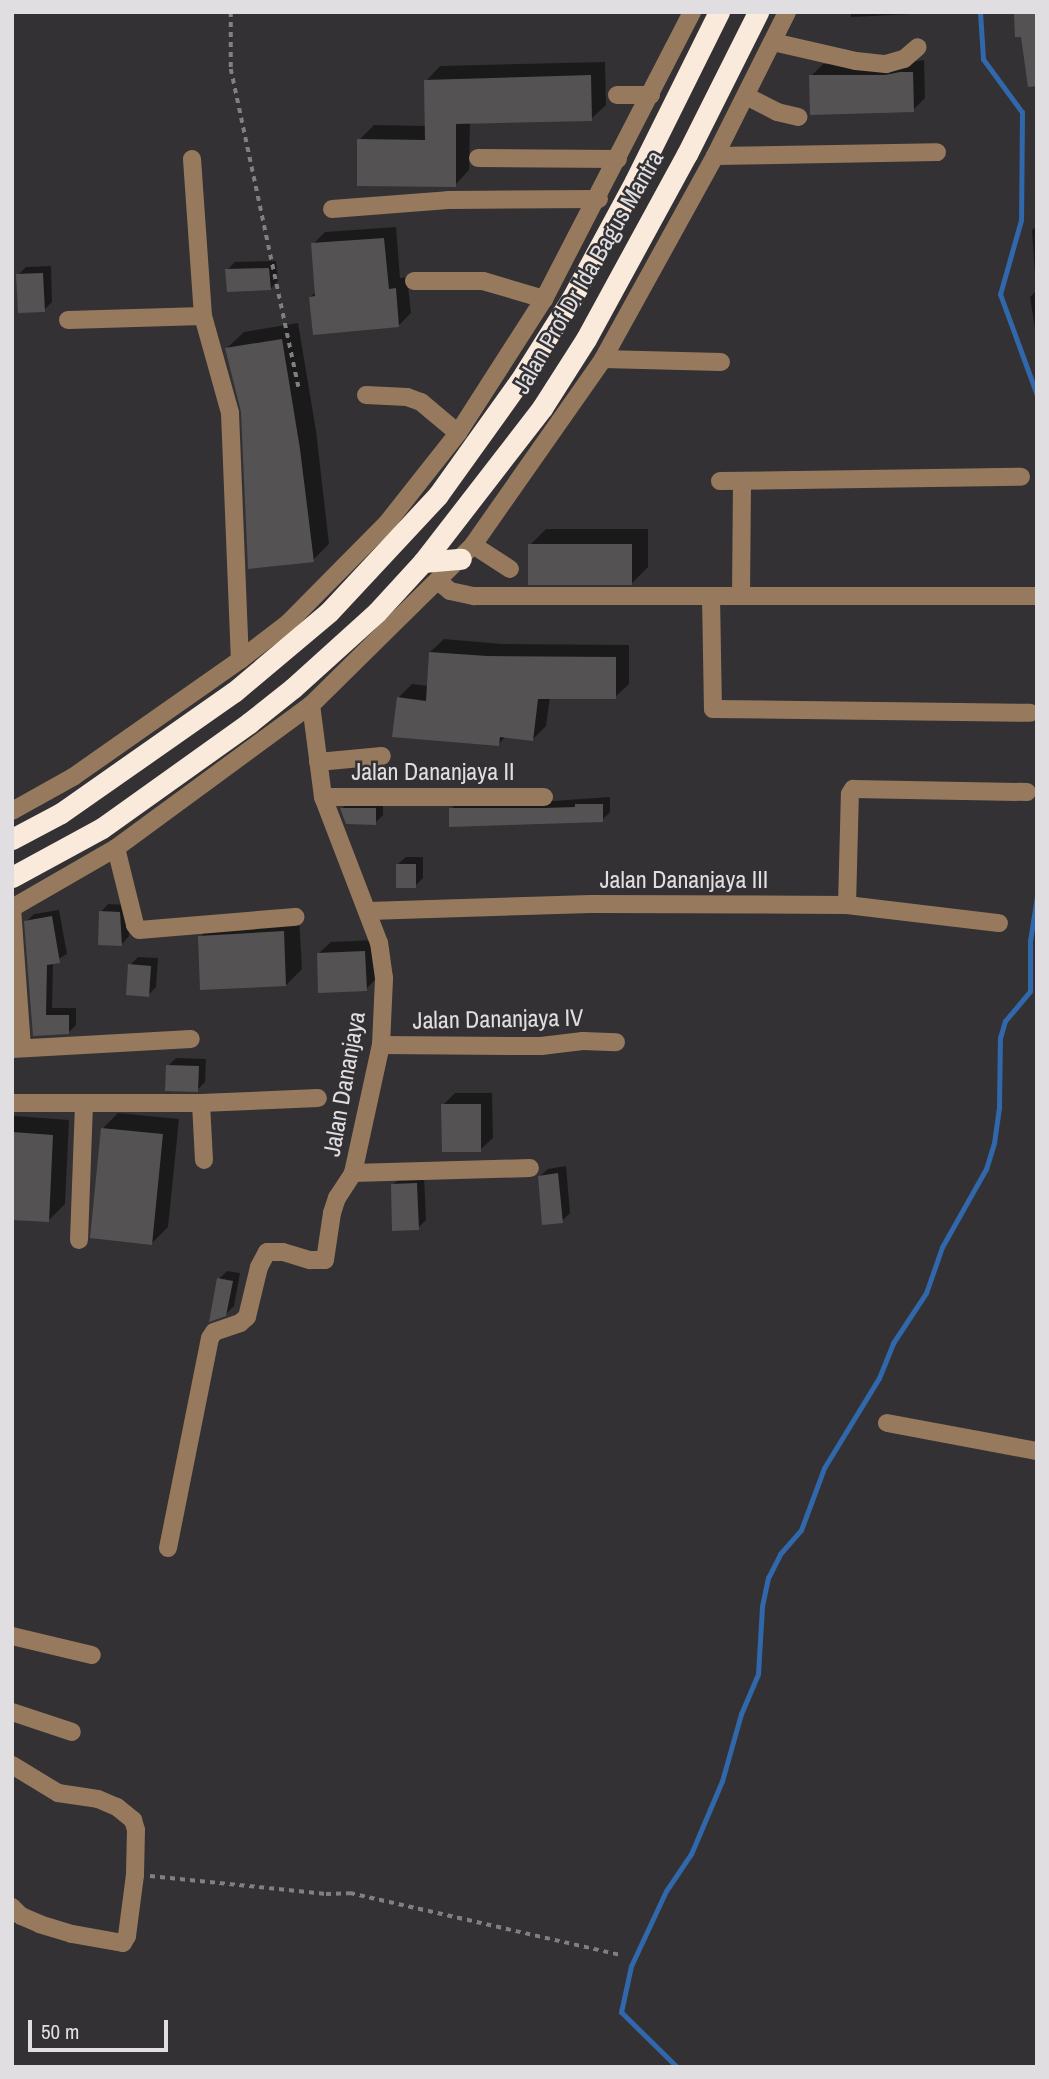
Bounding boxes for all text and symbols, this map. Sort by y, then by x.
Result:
street label: Jalan Prof Dr Ida Bagus Mantra [507,145,669,399]
street label: Jalan Dananjaya II [351,758,515,786]
street label: Jalan Dananjaya III [600,866,768,894]
street label: Jalan Dananjaya IV [412,1003,584,1035]
street label: Jalan Dananjaya [317,1009,371,1159]
scale bar [32,2006,172,2050]
text: 50 m [41,2017,79,2046]

